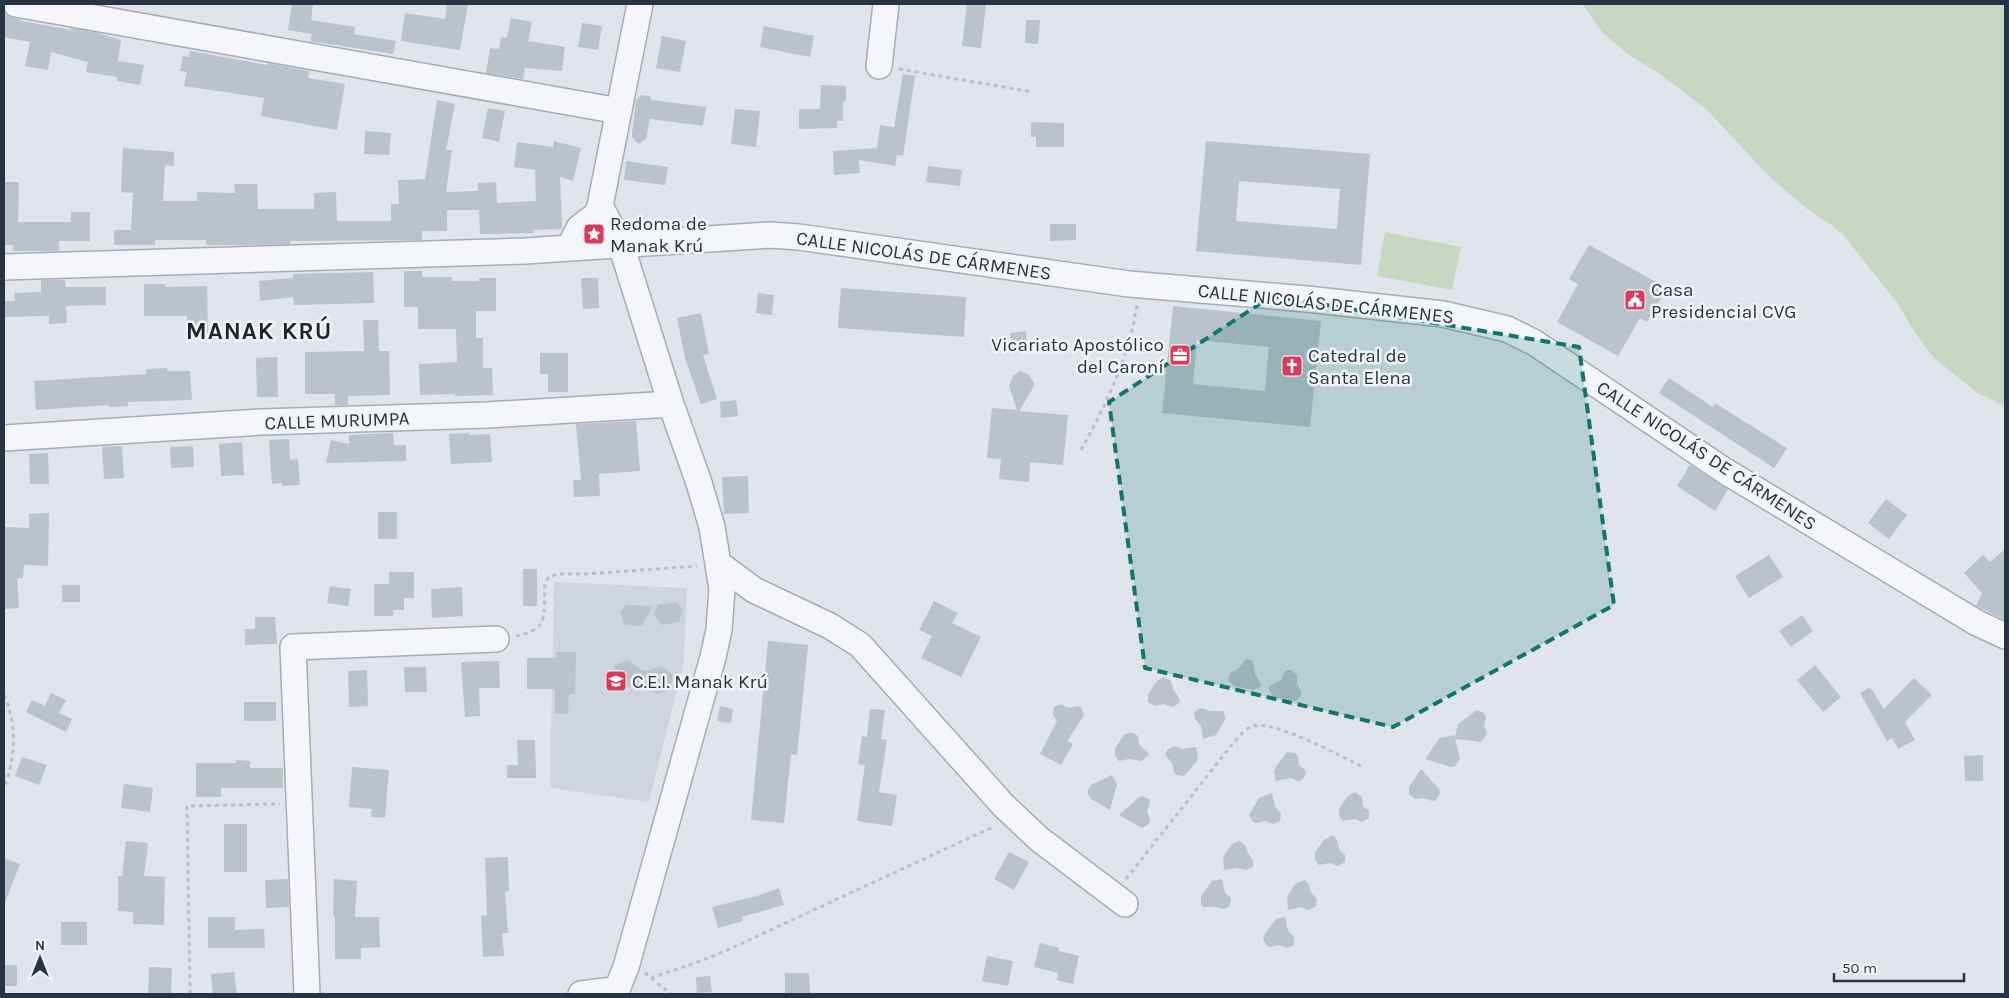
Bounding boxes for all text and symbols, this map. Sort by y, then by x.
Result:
place label: Redoma de Manak Krú [610,213,707,257]
place icon: Redoma de Manak Krú [582,222,606,246]
street label: CALLE NICOLÁS DE CÁRMENES [795,226,1053,285]
street label: CALLE NICOLÁS DE CÁRMENES [1197,279,1455,328]
place label: Casa Presidencial CVG [1651,279,1797,323]
public building icon: Casa Presidencial CVG [1623,288,1647,312]
district label: MANAK KRÚ [186,315,332,345]
place label: Vicariato Apostólico del Caroní [991,334,1164,378]
office icon: Vicariato Apostólico del Caroní [1168,343,1192,367]
place label: Catedral de Santa Elena [1308,345,1411,389]
church icon: Catedral de Santa Elena [1280,354,1304,378]
street label: CALLE NICOLÁS DE CÁRMENES [1593,376,1821,535]
street label: CALLE MURUMPA [264,407,410,435]
school or university icon: C.E.I. Manak Krú [604,669,628,693]
place label: C.E.I. Manak Krú [632,671,768,693]
north arrow [15,933,65,983]
text: N [35,937,45,954]
scale bar [1834,950,1964,982]
text: 50 m [1842,959,1877,977]

